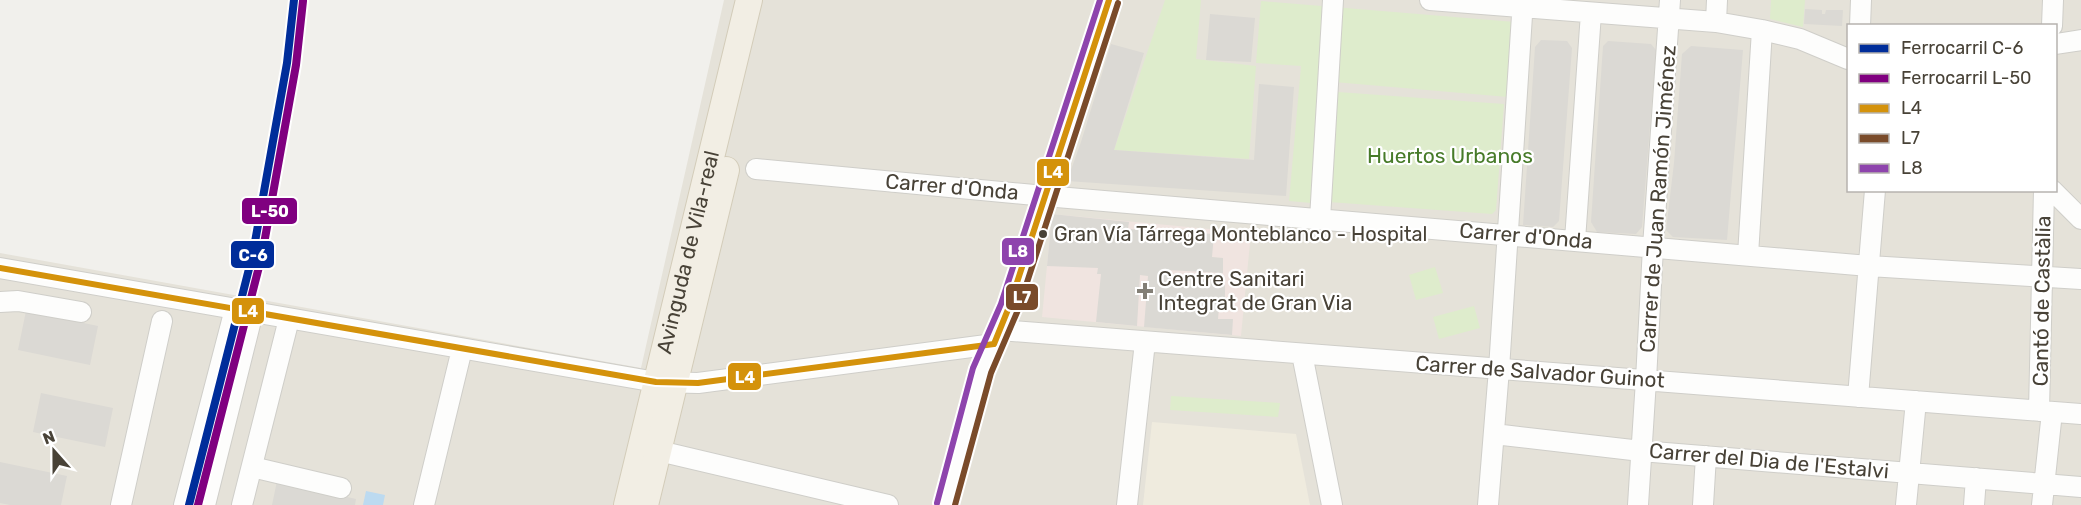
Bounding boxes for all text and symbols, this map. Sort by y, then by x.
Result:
legend [1847,24,2057,192]
text: Ferrocarril C-6 [1901,37,2023,59]
street label: Carrer de Juan Ramón Jiménez [1634,44,1681,354]
text: Ferrocarril L-50 [1901,67,2032,89]
text: L4 [1901,97,1922,119]
text: L7 [1901,127,1920,149]
park label: Huertos Urbanos [1367,143,1533,168]
street label: Avinguda de Vila-real [651,148,724,356]
text: L8 [1901,157,1923,179]
line badge: L4 [1036,158,1070,187]
text: L4 [1043,163,1063,182]
street label: Carrer d'Onda [884,168,1020,205]
line badge: L-50 [241,197,298,225]
text: L-50 [251,202,289,221]
street label: Cantó de Castàlia [2028,215,2055,387]
street label: Carrer d'Onda [1458,217,1594,254]
place label: Gran Vía Tárrega Monteblanco - Hospital [1054,222,1427,246]
marker: Gran Vía Tárrega Monteblanco - Hospital [1037,228,1049,240]
line badge: L8 [1001,237,1035,266]
line badge: C-6 [230,240,275,269]
text: L8 [1008,242,1028,261]
text: C-6 [238,246,268,265]
place label: Centre Sanitari Integrat de Gran Via [1158,266,1352,315]
marker: Centre Sanitari Integrat de Gran Via [1136,282,1154,300]
line badge: L7 [1005,283,1039,311]
text: L7 [1013,288,1031,307]
line badge: L4 [231,297,265,325]
text: L4 [238,302,258,321]
street label: Carrer de Salvador Guinot [1415,350,1666,393]
line badge: L4 [727,362,762,391]
text: L4 [735,368,755,387]
north arrow [24,421,84,481]
text: N [40,427,58,448]
street label: Carrer del Dia de l'Estalvi [1648,438,1890,483]

